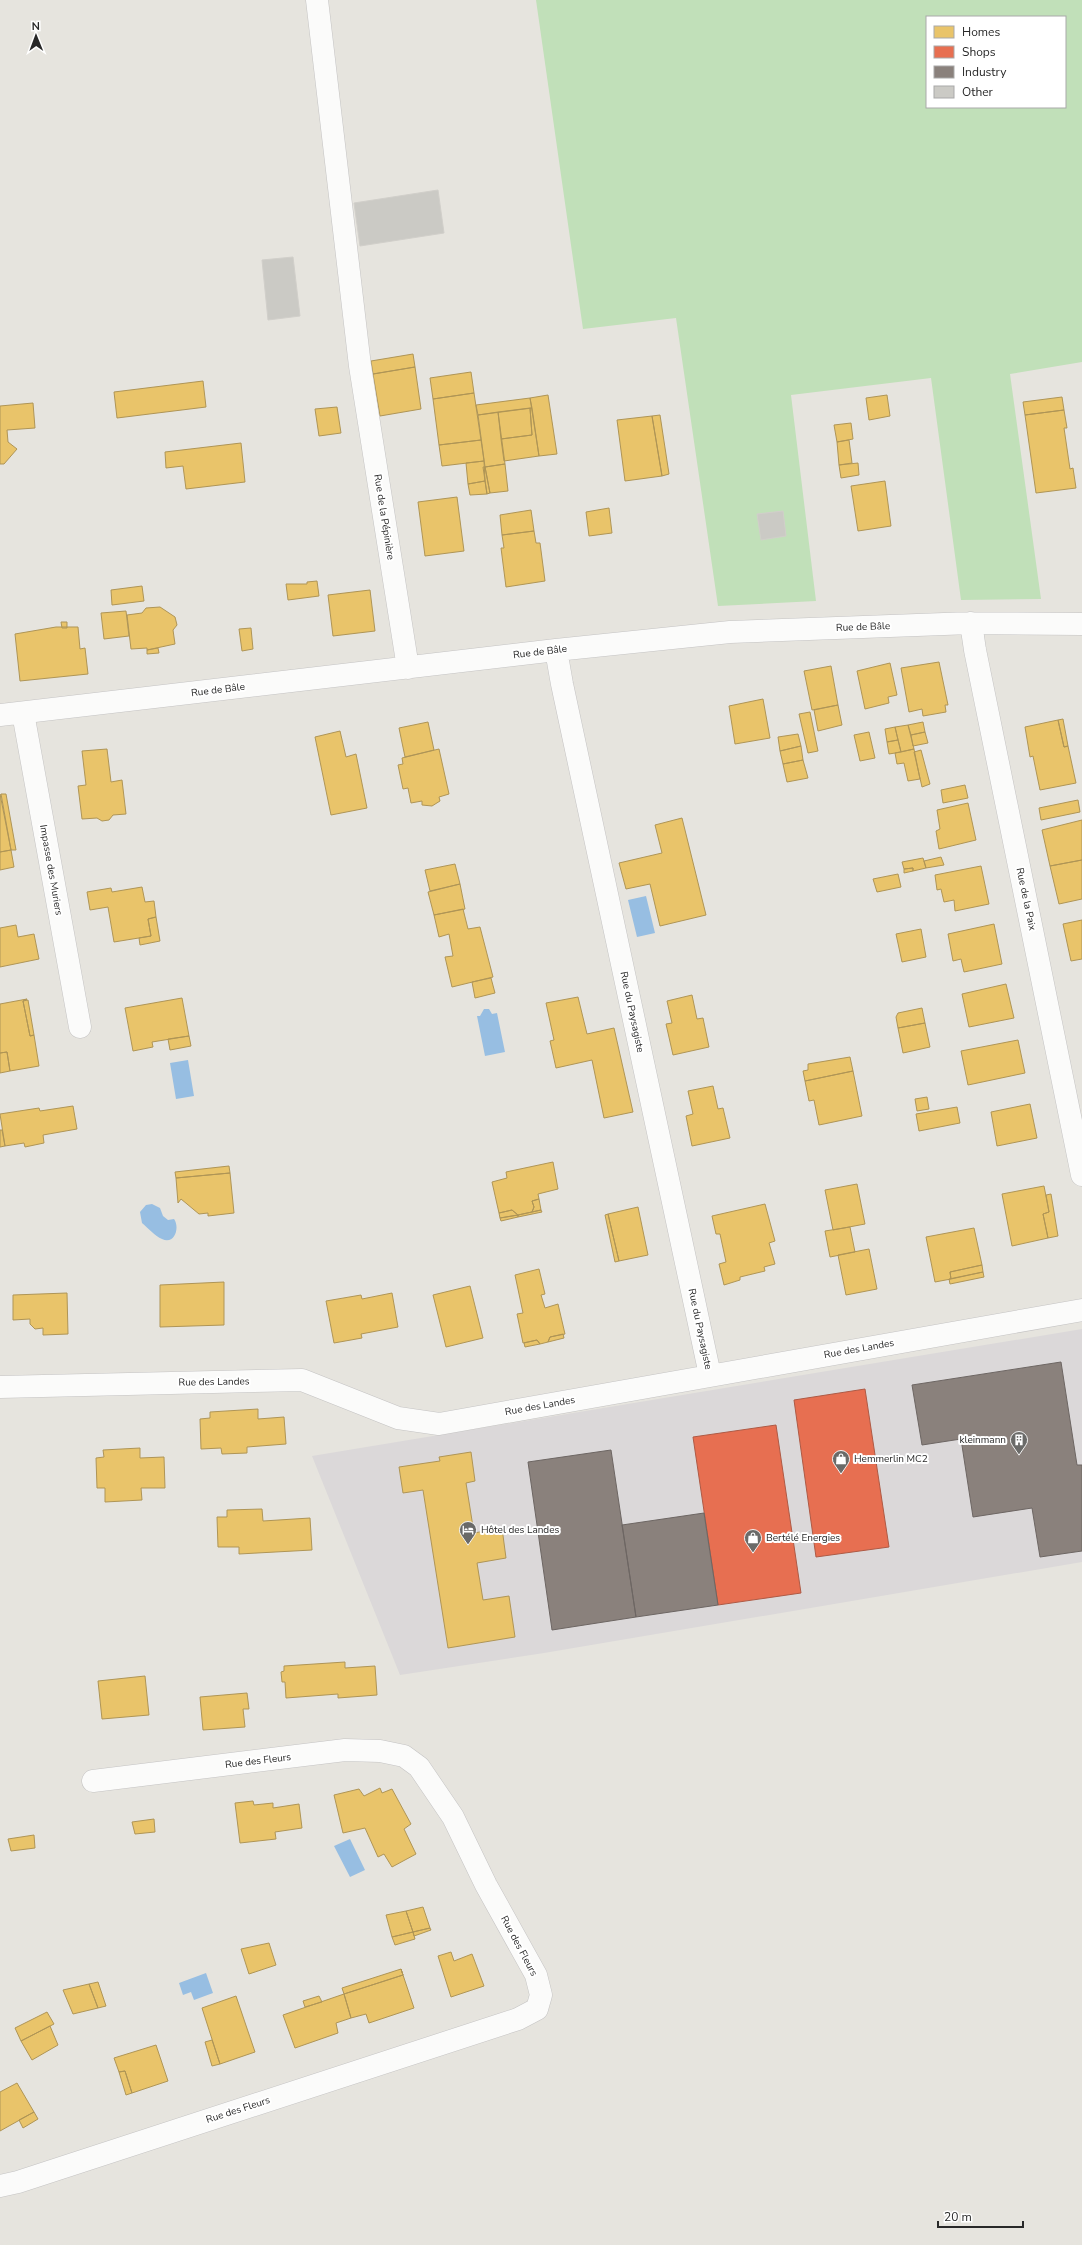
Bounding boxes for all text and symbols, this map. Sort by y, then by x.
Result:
north arrow [16,16,56,56]
legend [926,16,1066,108]
text: N [32,19,40,34]
text: Homes [962,24,1000,40]
text: Shops [962,44,996,60]
text: Industry [962,64,1007,80]
text: Other [962,84,994,100]
street label: Rue de la Pépinière [370,473,398,561]
street label: Rue de Bâle [836,619,890,635]
street label: Rue de Bâle [512,642,568,662]
street label: Rue de Bâle [190,680,246,700]
street label: Impasse des Muriers [36,823,66,917]
street label: Rue de la Paix [1013,866,1040,932]
street label: Rue du Paysagiste [617,970,647,1054]
street label: Rue du Paysagiste [685,1287,715,1371]
street label: Rue des Landes [823,1336,895,1362]
street label: Rue des Landes [178,1374,250,1390]
street label: Rue des Landes [504,1393,576,1419]
building icon: kleinmann [1009,1430,1029,1455]
place label: kleinmann [960,1433,1006,1447]
shop icon: Hemmerlin MC2 [831,1449,851,1474]
place label: Hemmerlin MC2 [854,1452,928,1466]
hotel icon: Hôtel des Landes [458,1520,478,1545]
place label: Hôtel des Landes [481,1523,560,1537]
shop icon: Bertélé Energies [743,1528,763,1553]
place label: Bertélé Energies [766,1531,840,1545]
street label: Rue des Fleurs [224,1750,292,1772]
street label: Rue des Fleurs [497,1913,541,1979]
street label: Rue des Fleurs [204,2093,272,2127]
scale bar [938,2203,1023,2229]
text: 20 m [944,2209,972,2225]

